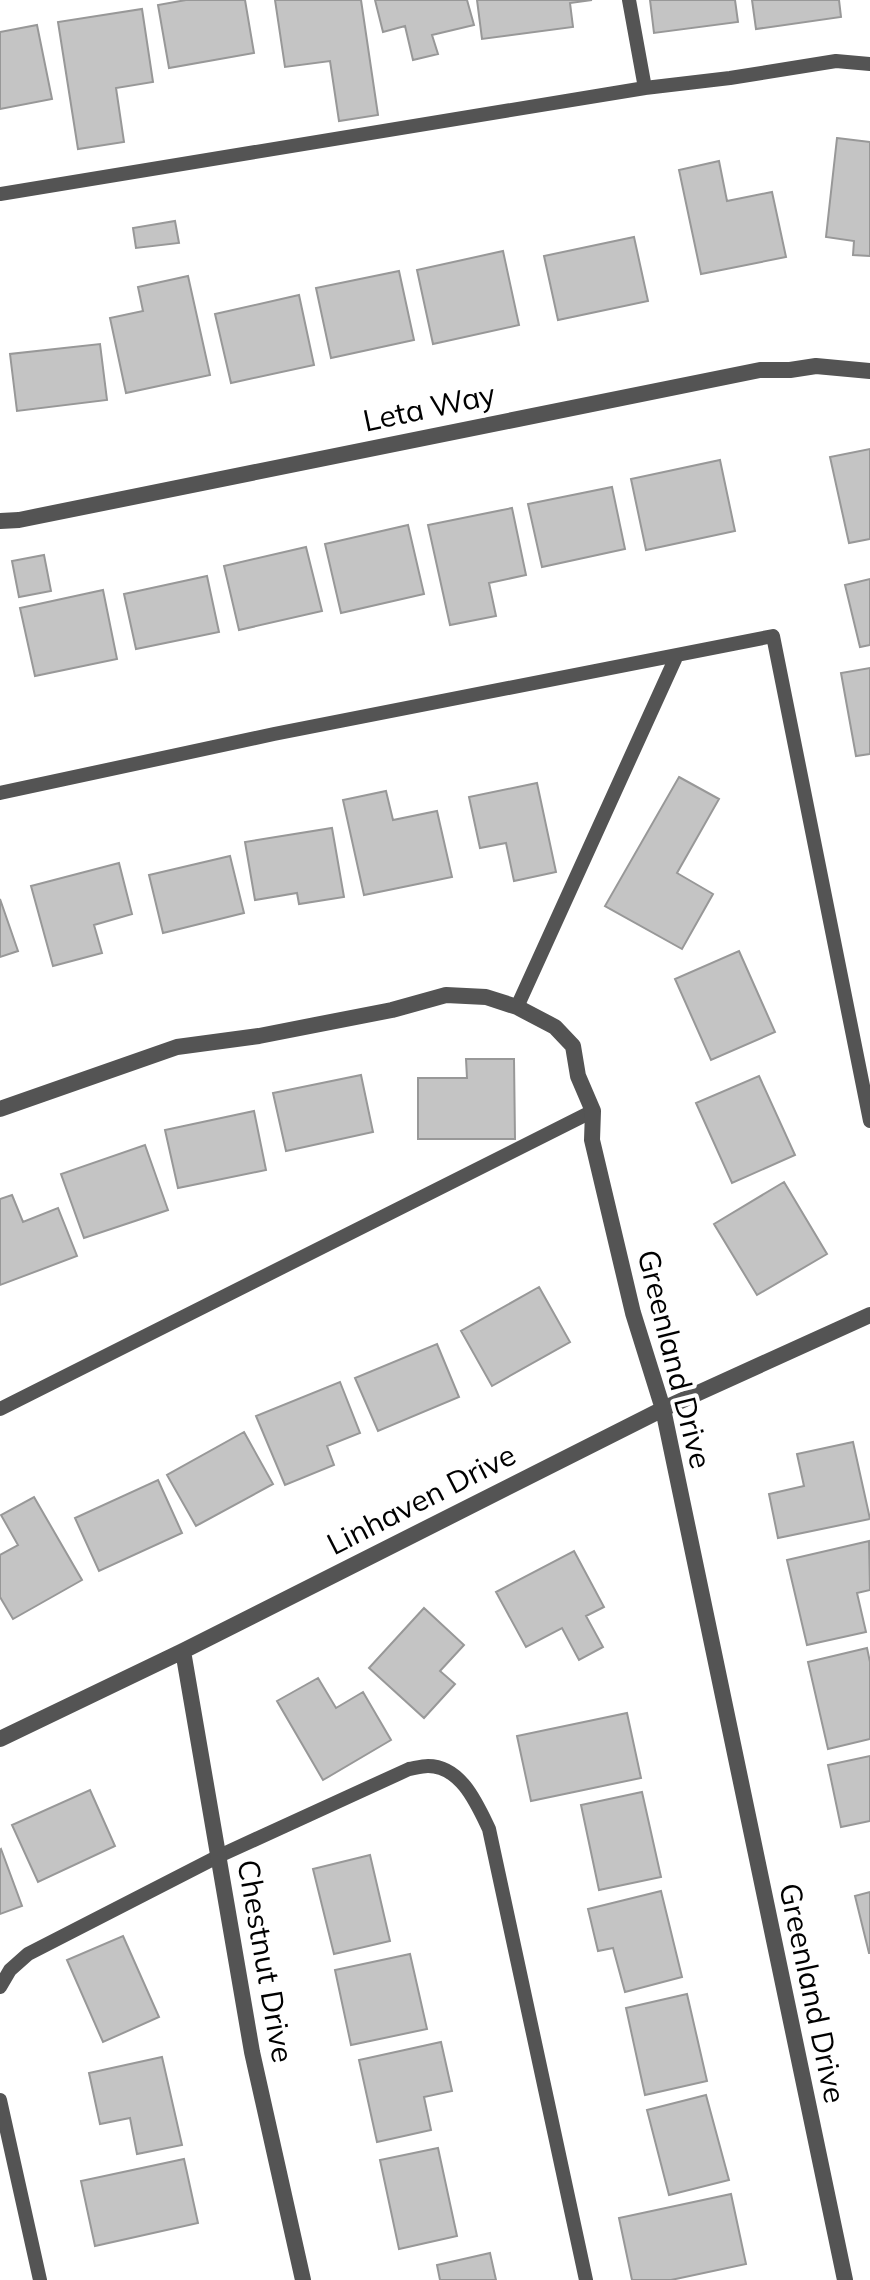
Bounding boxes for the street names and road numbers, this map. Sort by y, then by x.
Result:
street label: Leta Way [359,374,499,440]
street label: Greenland Drive [629,1246,721,1472]
street label: Linhaven Drive [320,1435,522,1563]
street label: Chestnut Drive [229,1857,303,2065]
street label: Greenland Drive [771,1880,855,2106]

